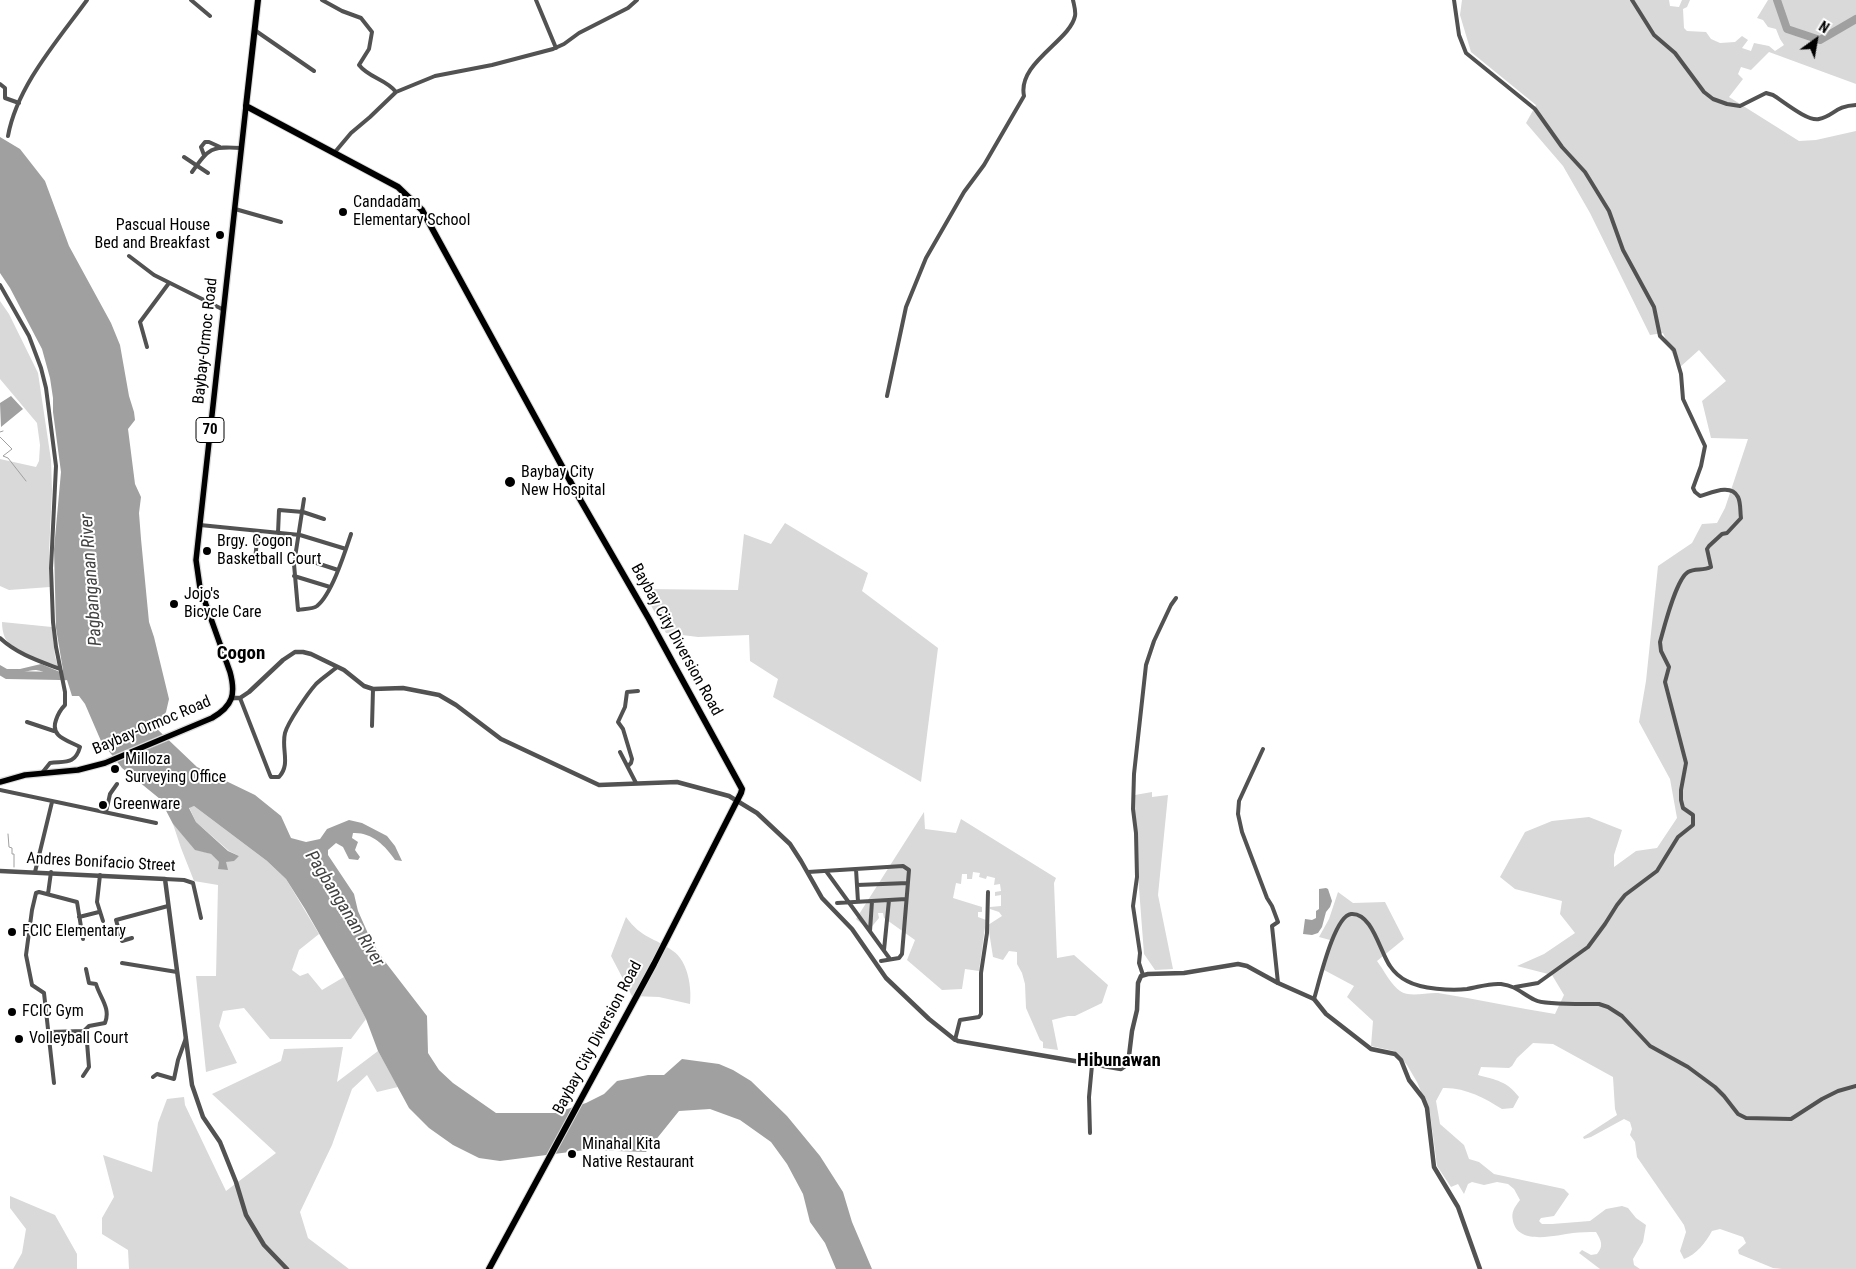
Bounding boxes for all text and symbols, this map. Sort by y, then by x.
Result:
north arrow [1791,15,1841,65]
text: N [1816,18,1832,36]
place label: Candadam Elementary School [353,193,470,231]
marker: Candadam Elementary School [337,206,349,218]
place label: Pascual House Bed and Breakfast [95,216,210,254]
marker: Pascual House Bed and Breakfast [214,229,226,241]
street label: Baybay-Ormoc Road [190,277,222,405]
road number: 70 [196,418,224,442]
place label: Baybay City New Hospital [521,463,605,501]
marker: Baybay City New Hospital [503,475,517,489]
water label: Pagbanganan River [77,513,107,647]
place label: Brgy. Cogon Basketball Court [217,532,321,570]
marker: Brgy. Cogon Basketball Court [201,545,213,557]
street label: Baybay City Diversion Road [626,561,726,719]
place label: Jojo's Bicycle Care [184,585,262,623]
marker: Jojo's Bicycle Care [168,598,180,610]
district label: Cogon [217,643,265,665]
street label: Baybay-Ormoc Road [90,692,214,760]
place label: Milloza Surveying Office [125,750,226,788]
marker: Milloza Surveying Office [109,763,121,775]
place label: Greenware [113,795,180,815]
marker: Greenware [97,799,109,811]
water label: Pagbanganan River [300,847,388,971]
street label: Andres Bonifacio Street [26,850,176,876]
place label: FCIC Elementary [22,922,126,942]
marker: FCIC Elementary [6,926,18,938]
street label: Baybay City Diversion Road [549,958,647,1118]
place label: FCIC Gym [22,1002,84,1022]
marker: FCIC Gym [6,1006,18,1018]
place label: Volleyball Court [29,1029,128,1049]
marker: Volleyball Court [13,1033,25,1045]
district label: Hibunawan [1077,1050,1161,1072]
place label: Minahal Kita Native Restaurant [582,1135,694,1173]
marker: Minahal Kita Native Restaurant [566,1148,578,1160]

